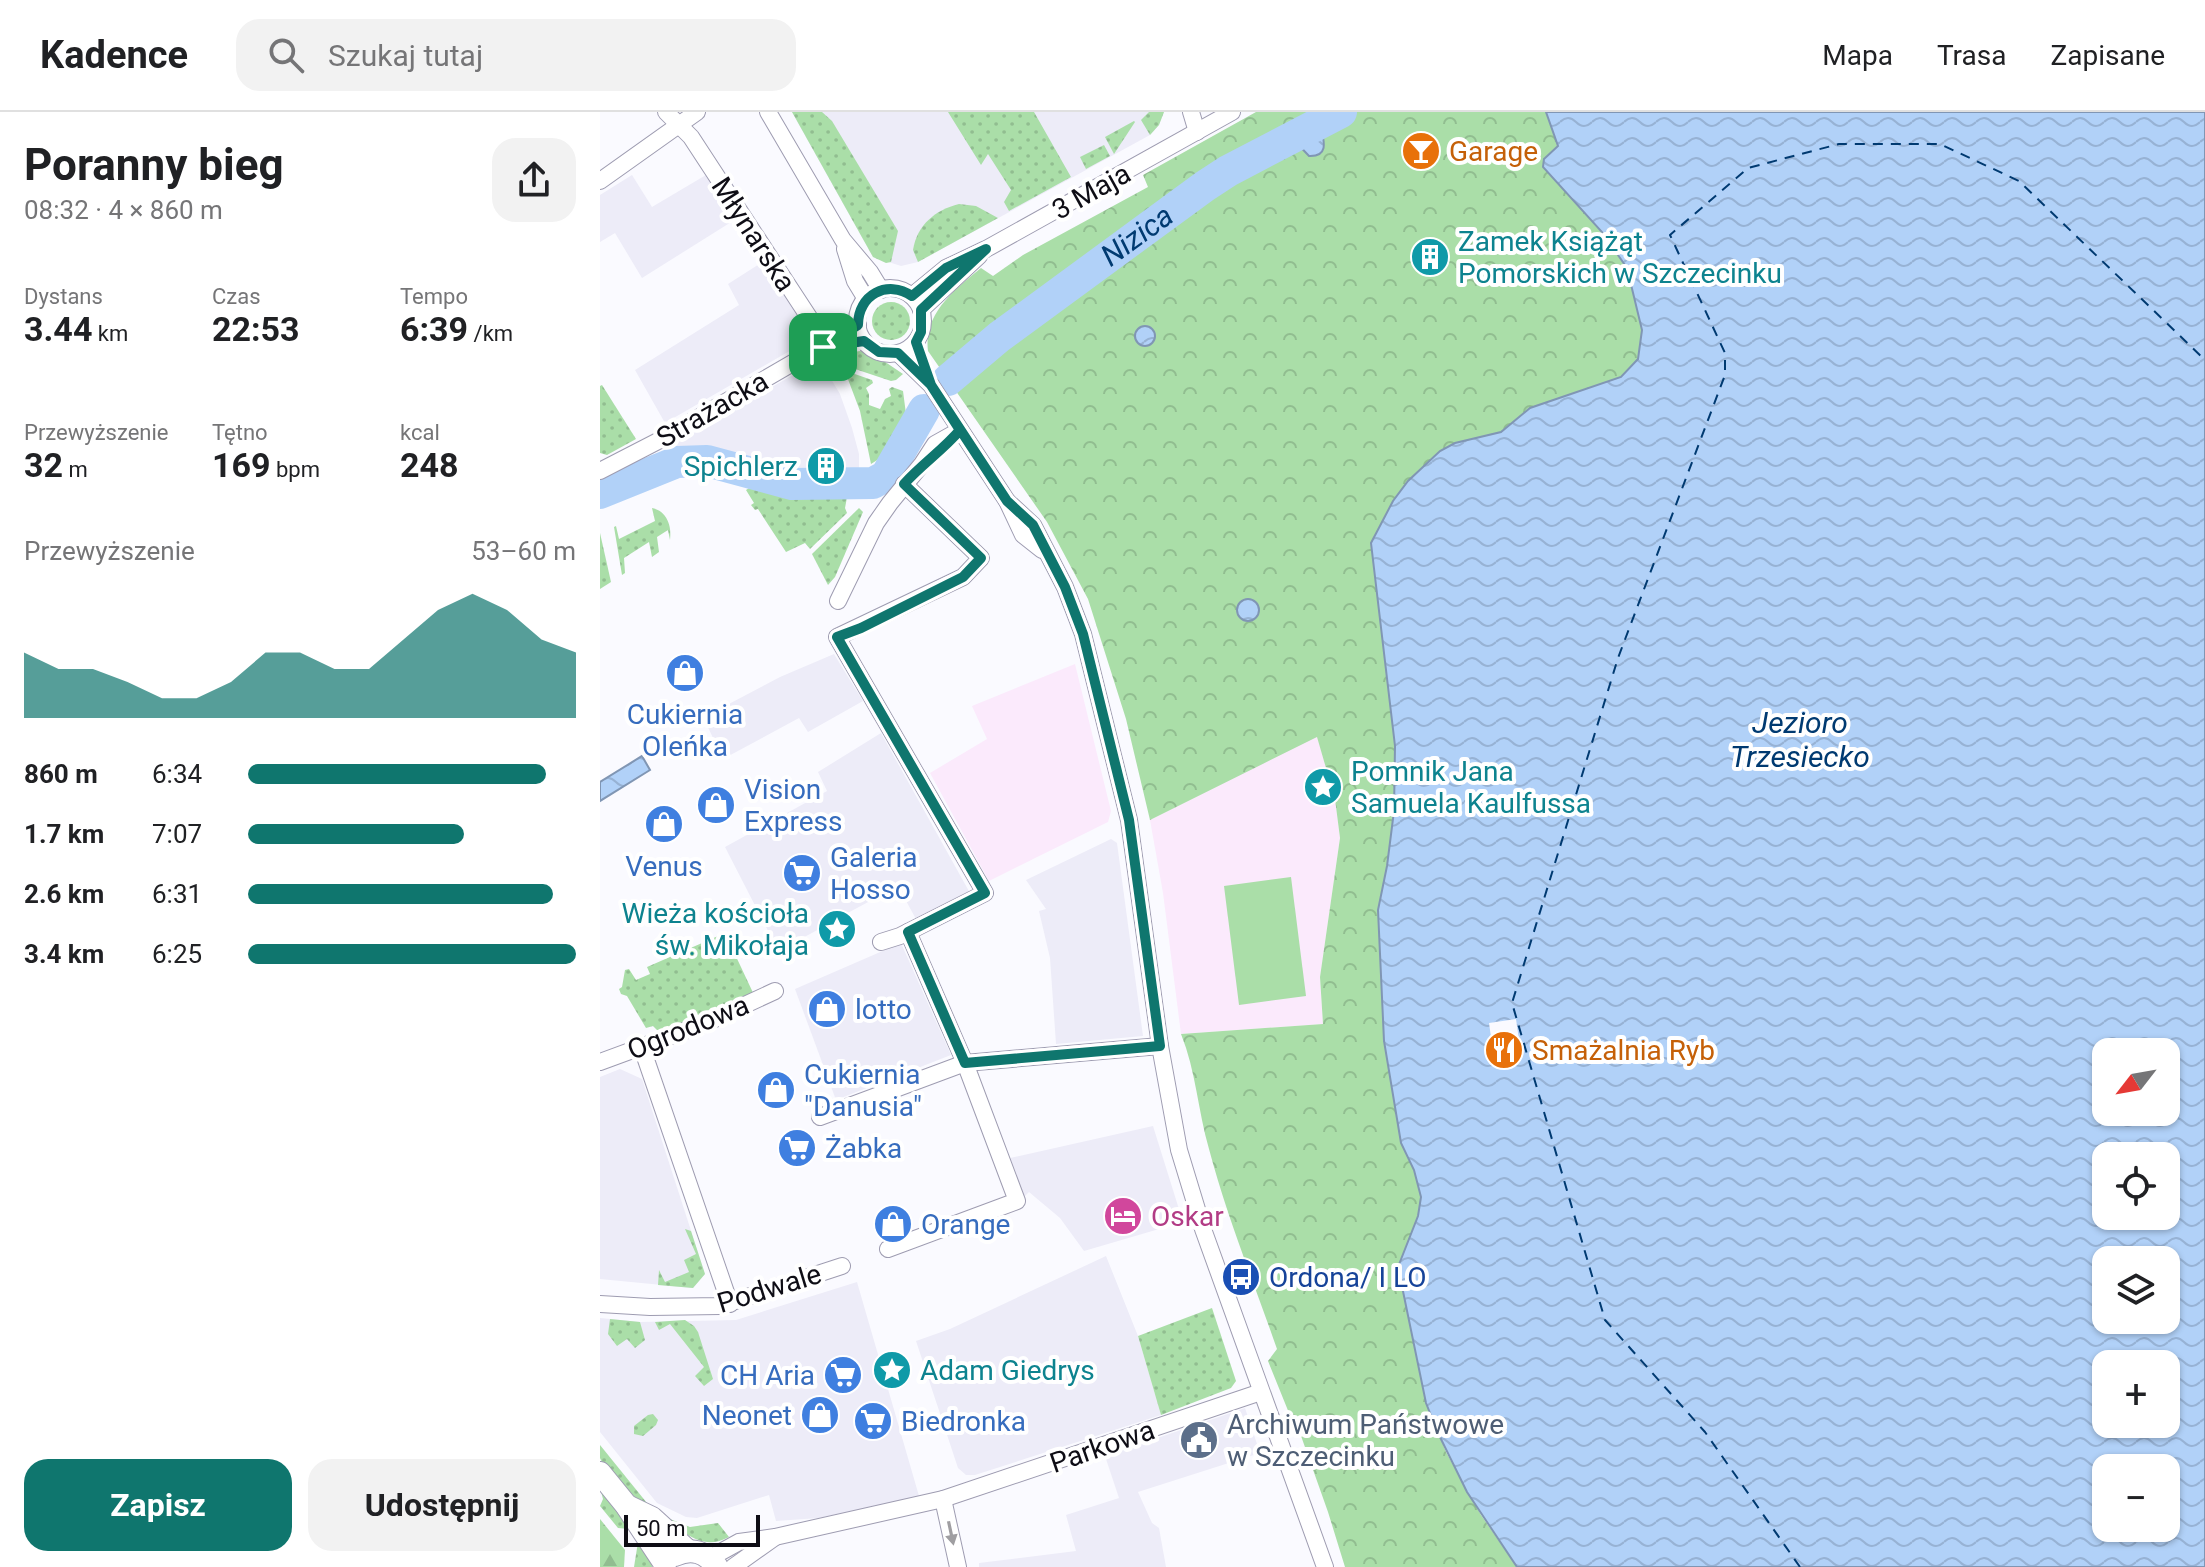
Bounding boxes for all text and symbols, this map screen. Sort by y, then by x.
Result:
search box [236,19,796,91]
text: Kadence [40,33,188,77]
icon: search [264,33,308,77]
text: Szukaj tutaj [328,38,483,73]
text: Mapa [1822,39,1893,72]
text: Trasa [1937,39,2006,72]
text: Zapisane [2050,39,2165,72]
bar icon: Garage [1400,130,1442,172]
place label: Garage [1449,135,1538,168]
button: share [492,138,576,222]
text: Poranny bieg [24,139,284,191]
street label: 3 Maja [1046,157,1136,226]
street label: Młynarska [705,171,803,297]
text: 08:32 · 4 × 860 m [24,195,223,225]
water label: Nizica [1094,197,1180,273]
place label: Zamek Książąt Pomorskich w Szczecinku [1458,225,1782,290]
building icon: Zamek Książąt Pomorskich w Szczecinku [1409,236,1451,278]
text: Dystans [24,284,103,309]
text: Czas [212,284,261,309]
text: Tempo [400,284,468,309]
text: 3.44 [24,309,92,349]
text: 22:53 [212,309,300,349]
text: 6:39 [400,309,468,349]
pin [789,313,857,381]
text: km [92,321,128,346]
text: /km [468,321,513,346]
icon: arrive [801,325,845,369]
street label: Strażacka [651,364,774,455]
text: Przewyższenie [24,420,169,445]
text: Tętno [212,420,268,445]
text: kcal [400,420,440,445]
text: 32 [24,445,63,485]
text: 169 [212,445,271,485]
text: 248 [400,445,459,485]
building icon: Spichlerz [805,445,847,487]
place label: Spichlerz [684,450,798,483]
text: m [63,457,88,482]
text: bpm [271,457,320,482]
text: Przewyższenie [24,536,195,566]
text: 53–60 m [471,536,576,566]
shop icon: Cukiernia Oleńka [664,652,706,694]
place label: Cukiernia Oleńka [627,698,743,763]
water label: Jezioro Trzesiecko [1730,705,1870,774]
place label: Pomnik Jana Samuela Kaulfussa [1351,755,1591,820]
text: 860 m [24,759,98,789]
text: 6:34 [152,759,202,789]
place icon: Pomnik Jana Samuela Kaulfussa [1302,766,1344,808]
place label: Vision Express [744,773,843,838]
shop icon: Vision Express [695,784,737,826]
shop icon: Venus [643,803,685,845]
text: 1.7 km [24,819,104,849]
text: 7:07 [152,819,202,849]
place label: Galeria Hosso [830,841,918,906]
place label: Venus [625,850,703,883]
supermarket icon: Galeria Hosso [781,852,823,894]
text: 2.6 km [24,879,104,909]
text: 6:31 [152,879,202,909]
place label: Wieża kościoła św. Mikołaja [622,897,809,962]
place icon: Wieża kościoła św. Mikołaja [816,908,858,950]
text: 3.4 km [24,939,104,969]
text: 6:25 [152,939,202,969]
street label: Ogrodowa [623,988,754,1067]
shop icon: lotto [806,988,848,1030]
place label: lotto [855,993,912,1026]
restaurant icon: Smażalnia Ryb [1483,1029,1525,1071]
place label: Smażalnia Ryb [1532,1034,1715,1067]
north arrow [2092,1038,2180,1126]
map controls [2092,1038,2180,1542]
place label: Cukiernia "Danusia" [804,1058,922,1123]
shop icon: Cukiernia "Danusia" [755,1069,797,1111]
supermarket icon: Żabka [776,1127,818,1169]
place label: Żabka [825,1132,902,1165]
button: locate [2092,1142,2180,1230]
hotel icon: Oskar [1102,1195,1144,1237]
place label: Oskar [1151,1200,1224,1233]
shop icon: Orange [872,1203,914,1245]
place label: Orange [921,1208,1010,1241]
button: layers [2092,1246,2180,1334]
bus stop icon: Ordona/ I LO [1220,1256,1262,1298]
street label: Podwale [713,1257,825,1320]
place label: Ordona/ I LO [1269,1261,1426,1294]
place icon: Adam Giedrys [871,1349,913,1391]
button: + [2092,1350,2180,1438]
supermarket icon: CH Aria [822,1354,864,1396]
place label: Adam Giedrys [920,1354,1095,1387]
place label: CH Aria [720,1359,815,1392]
shop icon: Neonet [799,1394,841,1436]
place label: Neonet [702,1399,792,1432]
supermarket icon: Biedronka [852,1400,894,1442]
place label: Biedronka [901,1405,1026,1438]
place label: Archiwum Państwowe w Szczecinku [1227,1408,1504,1473]
street label: Parkowa [1045,1413,1159,1480]
public building icon: Archiwum Państwowe w Szczecinku [1178,1419,1220,1461]
button: − [2092,1454,2180,1542]
button: Zapisz [24,1459,292,1551]
button: Udostępnij [308,1459,576,1551]
scale bar [624,1511,760,1547]
text: 50 m [636,1516,685,1541]
one-way arrow [945,1521,958,1546]

